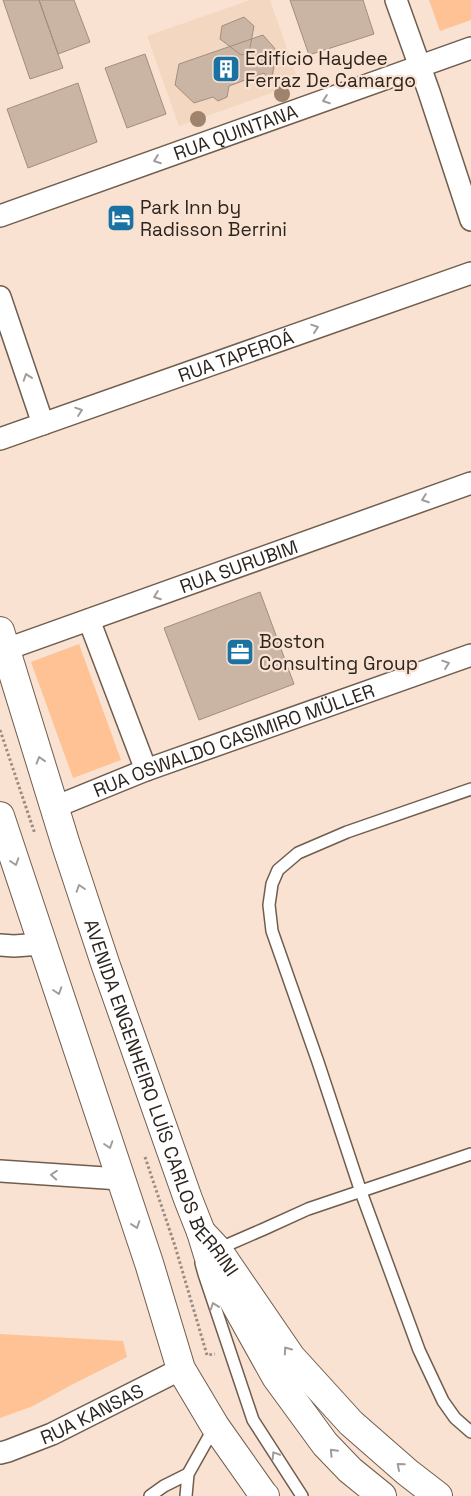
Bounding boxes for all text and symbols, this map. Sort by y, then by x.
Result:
place label: Edifício Haydee Ferraz De Camargo [245,46,416,93]
building icon: Edifício Haydee Ferraz De Camargo [211,54,241,84]
one-way arrow [322,94,331,104]
street label: RUA QUINTANA [170,98,301,166]
one-way arrow [153,154,161,164]
place label: Park Inn by Radisson Berrini [140,195,287,242]
hotel icon: Park Inn by Radisson Berrini [106,203,136,233]
street label: RUA TAPEROÁ [175,324,297,388]
one-way arrow [310,324,318,334]
one-way arrow [23,374,33,382]
one-way arrow [74,407,83,417]
one-way arrow [421,494,430,504]
street label: RUA SURUBIM [176,534,301,599]
one-way arrow [153,590,162,600]
place label: Boston Consulting Group [259,629,418,676]
office icon: Boston Consulting Group [225,637,255,667]
one-way arrow [441,660,450,670]
street label: RUA OSWALDO CASIMIRO MÜLLER [89,678,378,803]
one-way arrow [36,757,46,765]
one-way arrow [10,858,20,866]
one-way arrow [76,884,86,893]
street label: AVENIDA ENGENHEIRO LUÍS CARLOS BERRINI [79,916,244,1281]
one-way arrow [52,986,62,994]
one-way arrow [103,1140,113,1148]
one-way arrow [50,1170,58,1181]
one-way arrow [130,1221,140,1229]
one-way arrow [210,1302,220,1310]
one-way arrow [284,1346,293,1356]
street label: RUA KANSAS [37,1377,148,1450]
one-way arrow [330,1449,339,1458]
one-way arrow [272,1452,281,1461]
one-way arrow [397,1463,406,1471]

